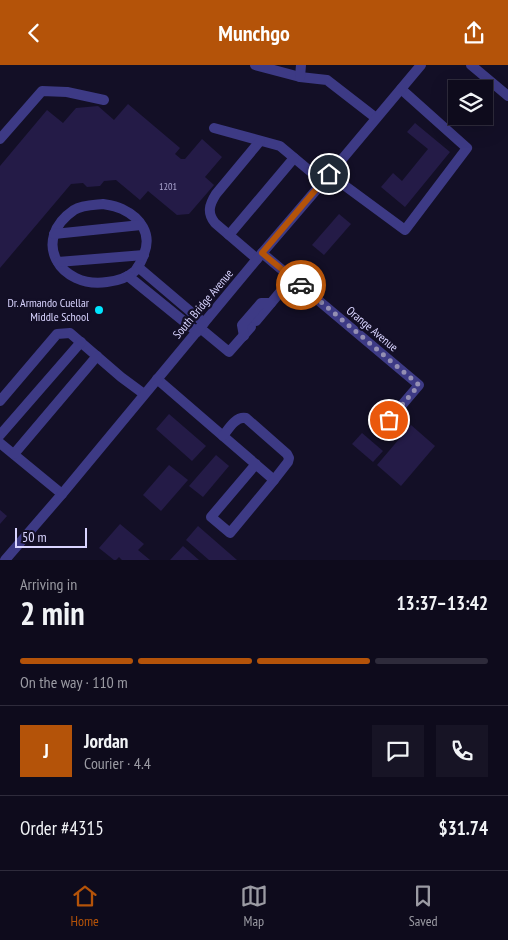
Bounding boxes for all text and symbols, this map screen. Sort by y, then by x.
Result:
icon: back [20,19,48,47]
text: Munchgo [218,19,290,47]
icon: share [460,19,488,47]
map controls [448,80,493,125]
button: layers [448,80,493,125]
pin [308,153,350,195]
icon: home [315,160,343,188]
house number: 1201 [159,180,177,193]
courier [276,260,326,310]
street label: South Bridge Avenue [169,266,236,341]
icon: car [287,271,315,299]
place label: Dr. Armando Cuellar Middle School [8,295,90,324]
street label: Orange Avenue [344,303,401,355]
marker: Dr. Armando Cuellar Middle School [93,304,105,316]
pin [368,399,410,441]
icon: bag [375,406,403,434]
scale bar [15,525,88,548]
text: 50 m [22,528,47,546]
text: Arriving in [20,574,77,594]
text: 13:37–13:42 [396,591,488,615]
text: 2 min [20,592,85,634]
text: On the way · 110 m [20,672,128,692]
button: chat [372,725,424,777]
button: phone [436,725,488,777]
text: Jordan [84,729,128,753]
text: J [43,739,49,763]
text: Courier · 4.4 [84,753,151,773]
text: Order #4315 [20,816,104,840]
text: $31.74 [439,816,488,840]
tab: Home [70,882,99,930]
tab: Map [240,882,268,930]
tab: Saved [409,882,438,930]

